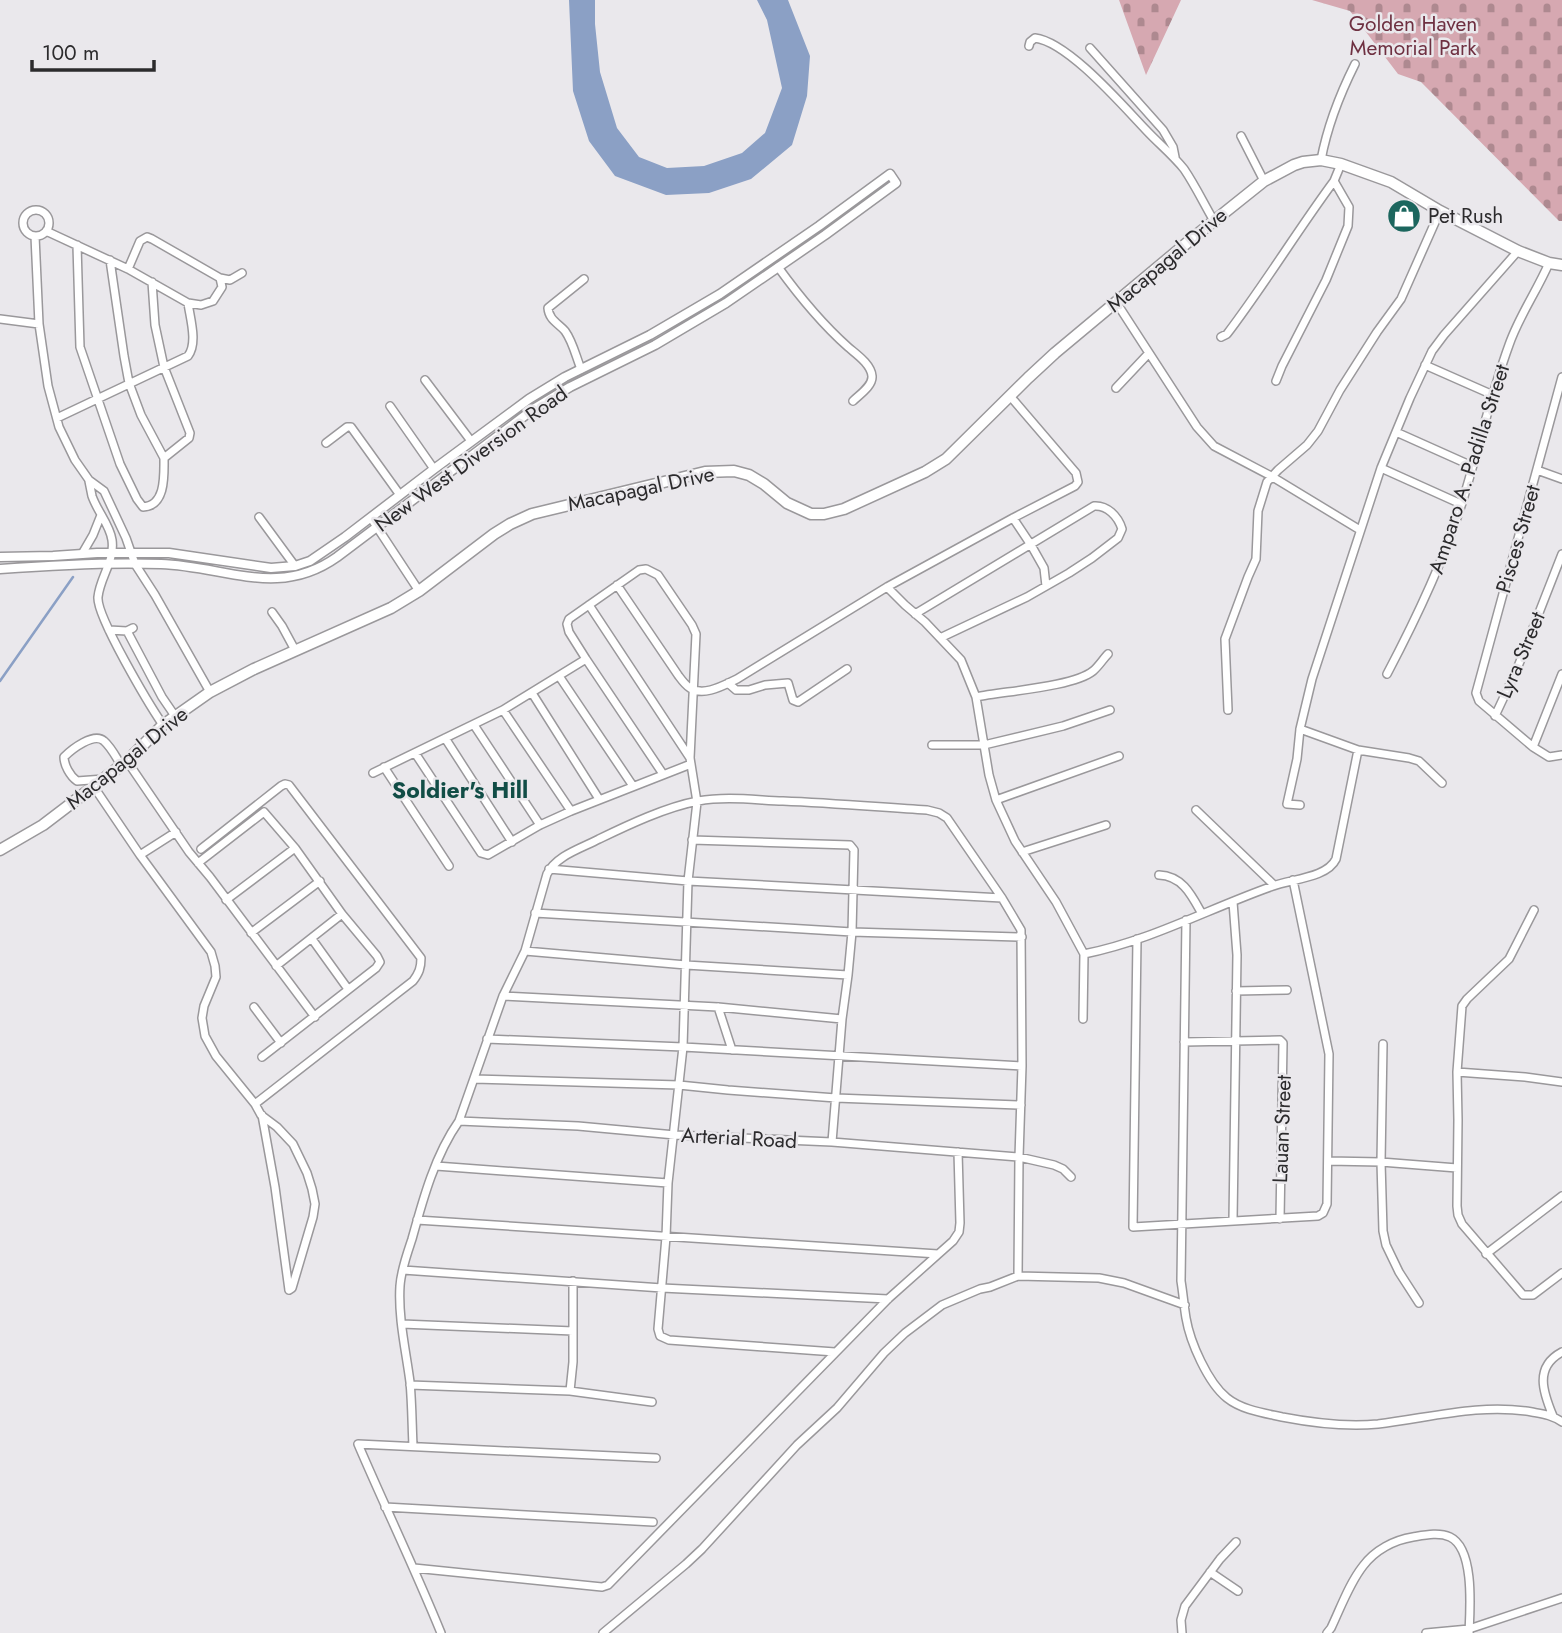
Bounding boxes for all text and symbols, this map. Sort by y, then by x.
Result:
park label: Golden Haven Memorial Park [1349,9,1477,63]
scale bar [32,28,154,72]
text: 100 m [42,38,99,68]
shop icon: Pet Rush [1385,197,1423,235]
street label: Macapagal Drive [1100,200,1234,319]
place label: Pet Rush [1428,201,1503,231]
street label: Amparo A. Padilla Street [1421,360,1517,578]
street label: New West Diversion Road [368,379,574,539]
street label: Macapagal Drive [565,459,717,519]
street label: Pisces Street [1488,481,1548,597]
street label: Lyra Street [1489,607,1553,703]
street label: Macapagal Drive [60,699,195,817]
district label: Soldier's Hill [392,773,528,807]
street label: Lauan Street [1265,1074,1299,1184]
street label: Arterial Road [680,1120,798,1156]

